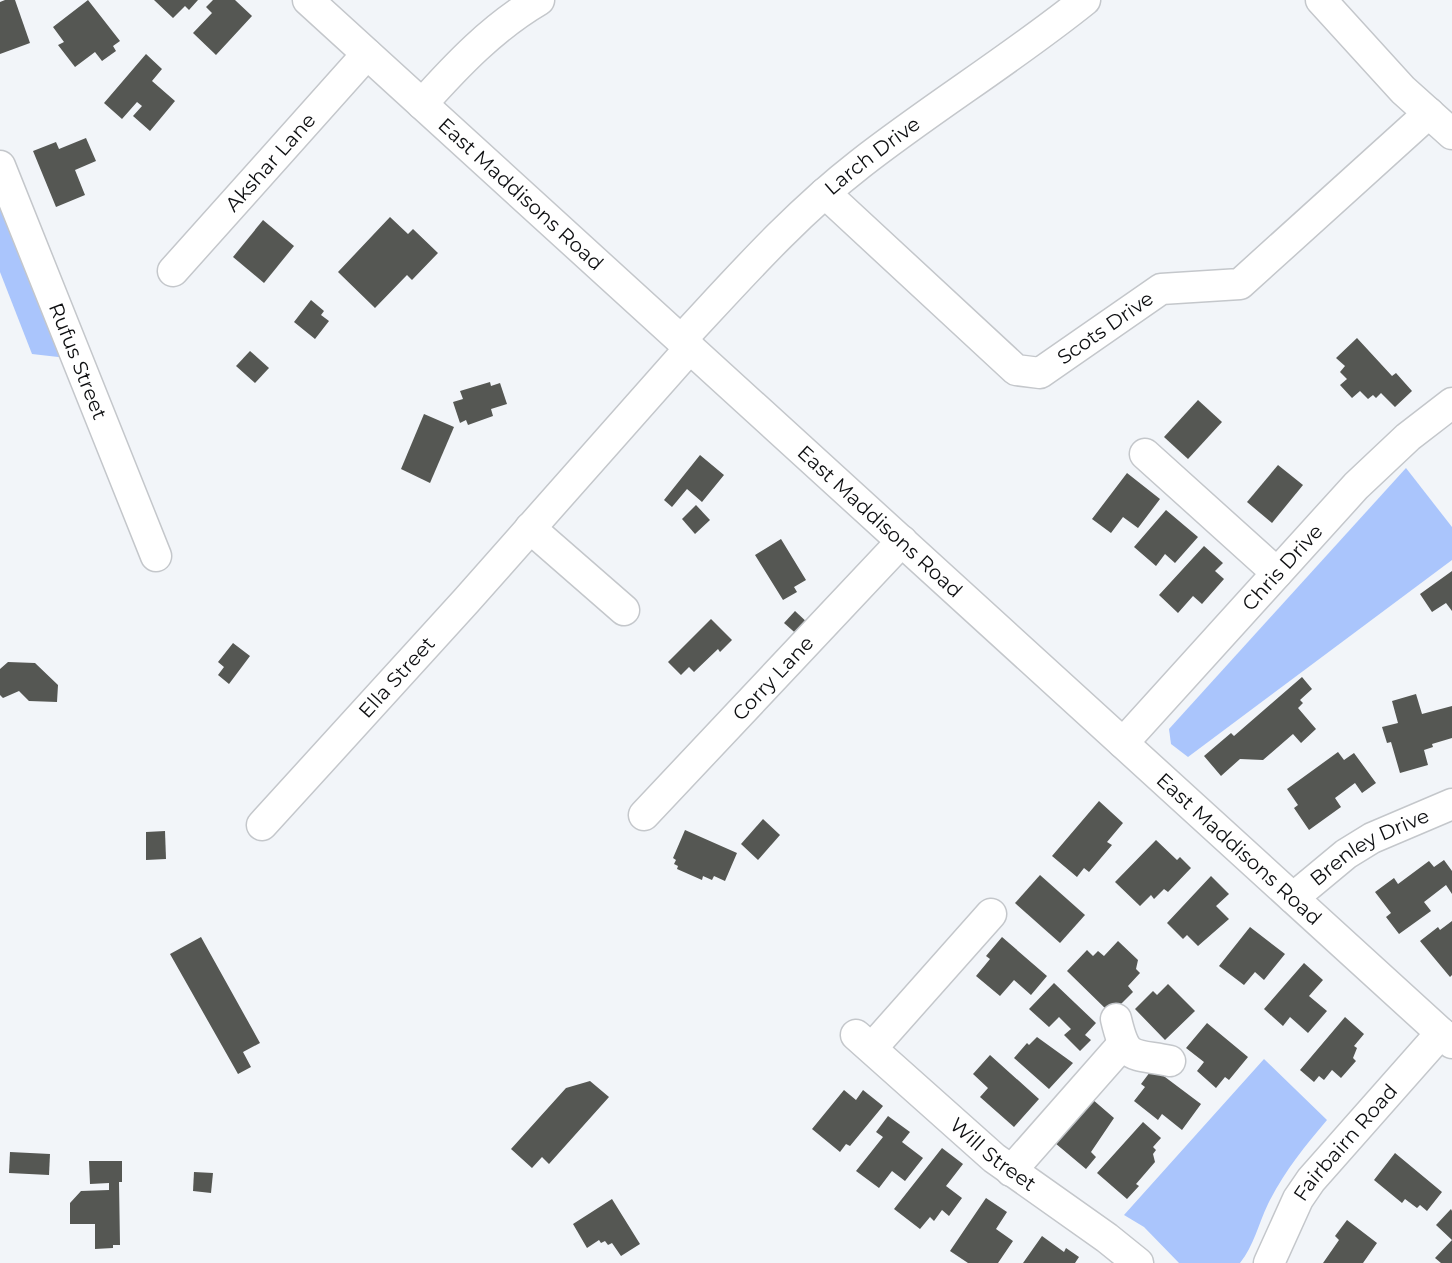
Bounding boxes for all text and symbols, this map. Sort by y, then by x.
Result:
street label: Akshar Lane [220,108,320,216]
street label: Larch Drive [820,112,924,200]
street label: East Maddisons Road [433,113,608,275]
street label: Scots Drive [1053,286,1158,369]
street label: Rufus Street [44,299,112,423]
street label: East Maddisons Road [793,440,967,603]
street label: Chris Drive [1237,519,1327,616]
street label: Ella Street [354,631,440,723]
street label: Corry Lane [727,631,818,725]
street label: East Maddisons Road [1152,768,1327,930]
street label: Brenley Drive [1305,803,1433,891]
street label: Fairbairn Road [1288,1079,1402,1206]
street label: Will Street [945,1113,1041,1196]

